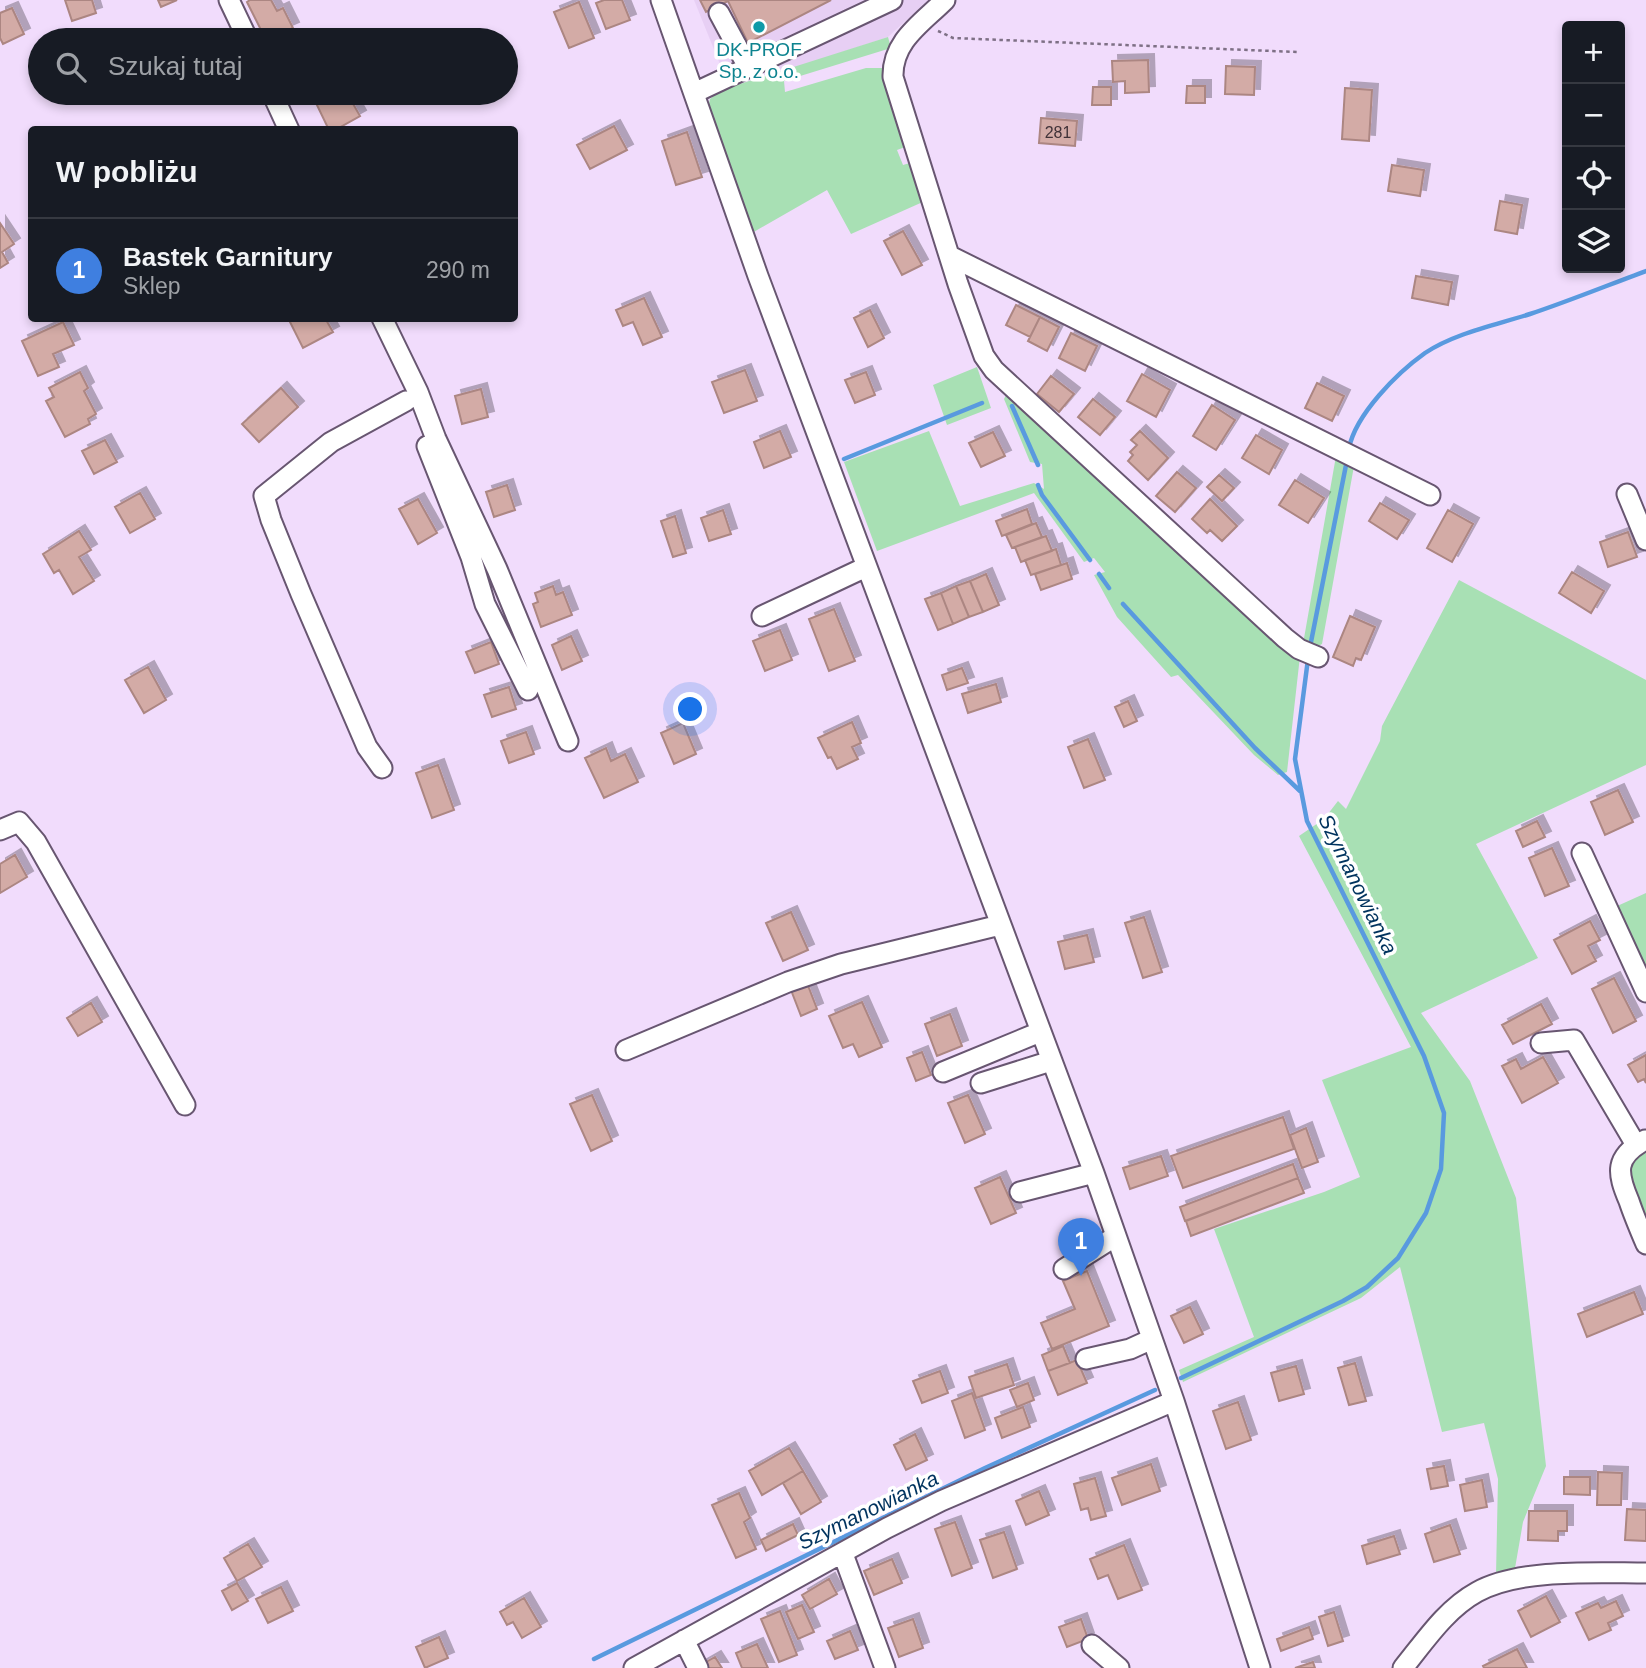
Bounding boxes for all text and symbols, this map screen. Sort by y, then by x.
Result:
marker: DK-PROF Sp. z o.o. [751,19,767,35]
map controls [1562,21,1625,273]
button: + [1562,21,1625,84]
search box [28,28,518,105]
place label: DK-PROF Sp. z o.o. [716,39,802,82]
icon: search [52,48,90,86]
text: Szukaj tutaj [108,51,242,81]
button: − [1562,84,1625,147]
house number: 281 [1045,124,1071,141]
button: locate [1562,147,1625,210]
text: W pobliżu [56,155,198,188]
button: layers [1562,210,1625,273]
text: Bastek Garnitury [123,242,333,272]
text: 1 [73,257,85,283]
text: 290 m [426,257,490,283]
text: Sklep [123,273,181,299]
your location [673,692,707,726]
water label: Szymanowianka [1314,810,1402,958]
pin: 1 [1058,1218,1104,1276]
water label: Szymanowianka [794,1466,942,1554]

